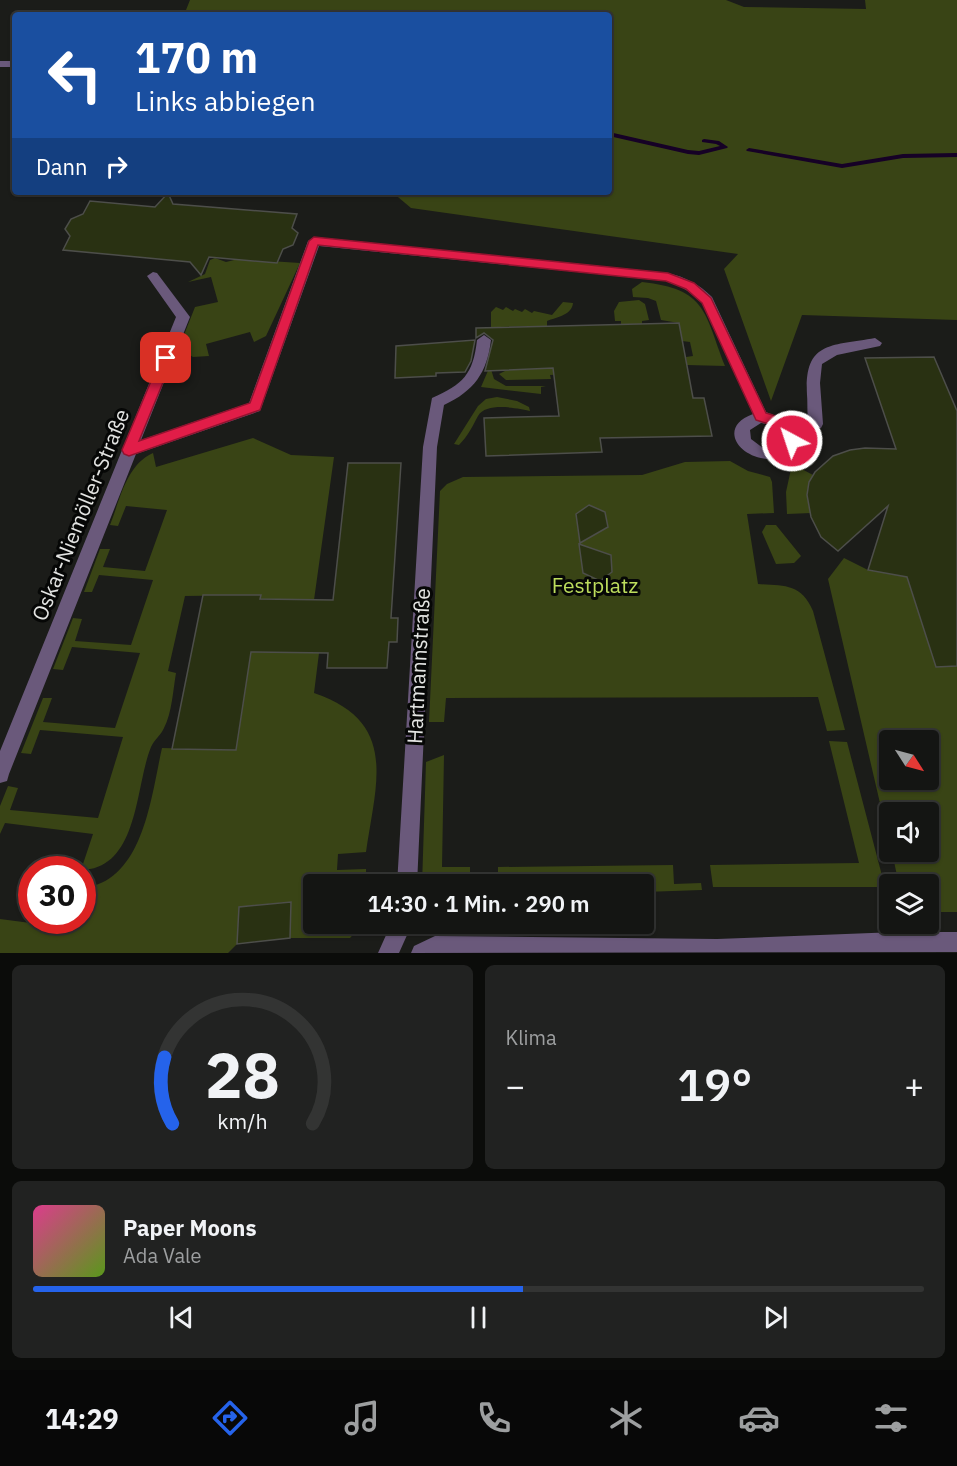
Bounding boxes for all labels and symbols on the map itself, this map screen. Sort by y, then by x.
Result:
pin [140,332,191,383]
street label: Oskar-Niemöller-Straße [25,405,135,625]
position arrow [760,409,824,473]
park label: Festplatz [552,571,638,599]
street label: Hartmannstraße [400,587,436,745]
north arrow [879,730,939,790]
speed limit sign: 30 [18,856,96,934]

